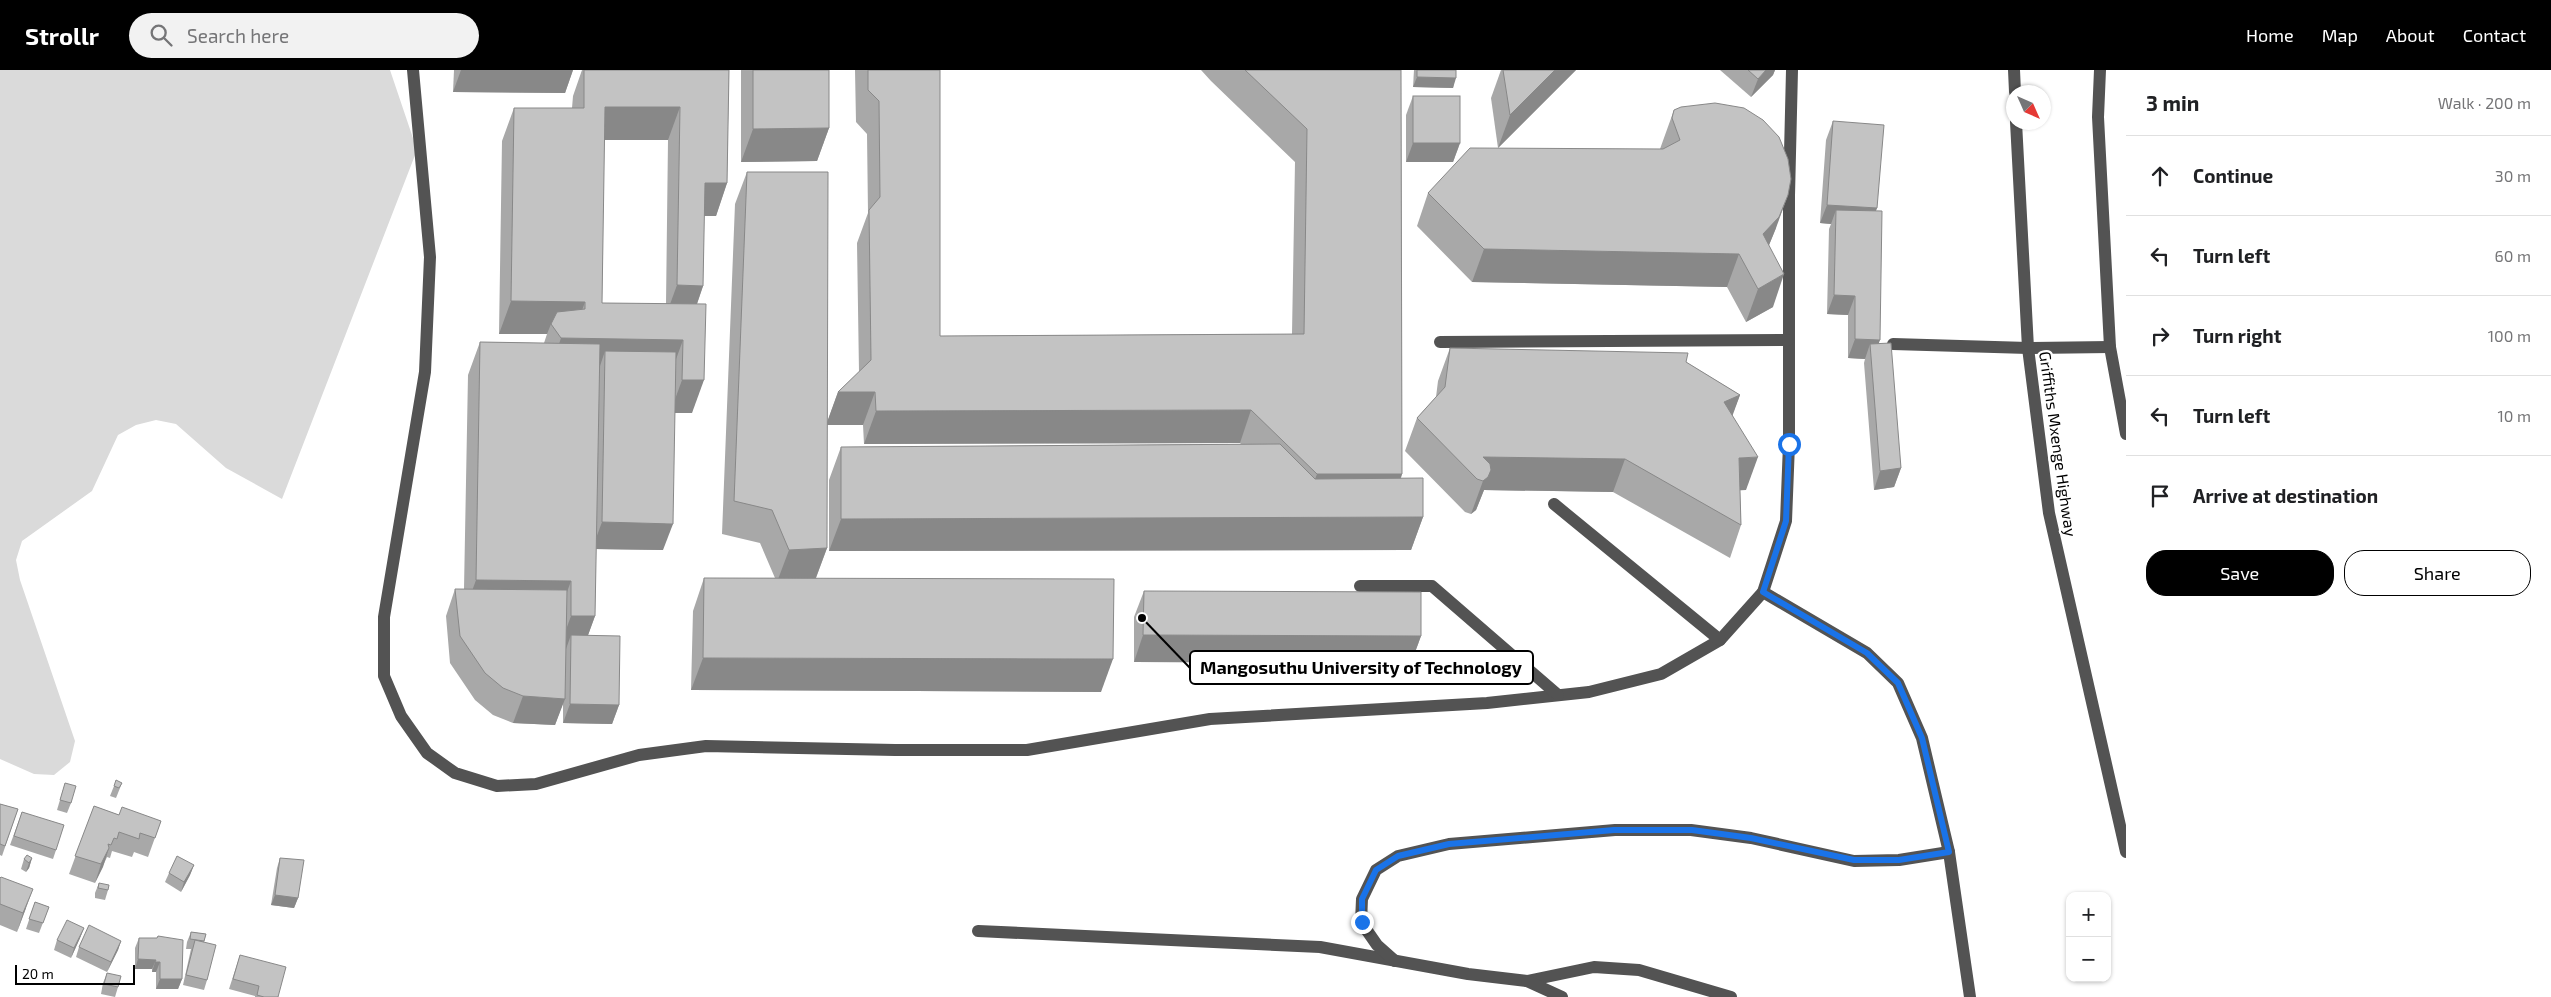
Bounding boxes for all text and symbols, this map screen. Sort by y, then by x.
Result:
search box [129,13,479,58]
text: Strollr [25,21,99,50]
icon: search [147,21,175,49]
text: Search here [187,24,289,47]
text: Home [2246,24,2294,46]
text: Map [2322,24,2358,46]
text: About [2386,24,2435,46]
text: Contact [2463,24,2526,46]
north arrow [2006,85,2051,130]
text: 3 min [2146,90,2199,115]
text: Walk · 200 m [2438,93,2531,112]
icon: ahead [2146,162,2174,190]
text: Continue [2193,164,2273,187]
text: 30 m [2495,166,2531,185]
icon: left [2146,242,2174,270]
text: Turn left [2193,244,2270,267]
text: 60 m [2495,246,2531,265]
icon: right [2146,322,2174,350]
text: Turn right [2193,324,2281,347]
text: 100 m [2488,326,2531,345]
street label: Griffiths Mxenge Highway [2036,350,2081,538]
icon: left [2146,402,2174,430]
text: Turn left [2193,404,2270,427]
text: 10 m [2497,406,2531,425]
route start [1778,433,1801,456]
icon: arrive [2146,482,2174,510]
text: Arrive at destination [2193,484,2378,507]
button: Save [2146,550,2334,596]
button: Share [2344,550,2531,596]
callout: Mangosuthu University of Technology [1190,651,1533,684]
text: Mangosuthu University of Technology [1200,656,1523,678]
map controls [2066,892,2111,982]
button: + [2066,892,2111,937]
route end [1351,911,1374,934]
button: − [2066,937,2111,982]
scale bar [15,962,135,985]
text: 20 m [22,965,54,982]

